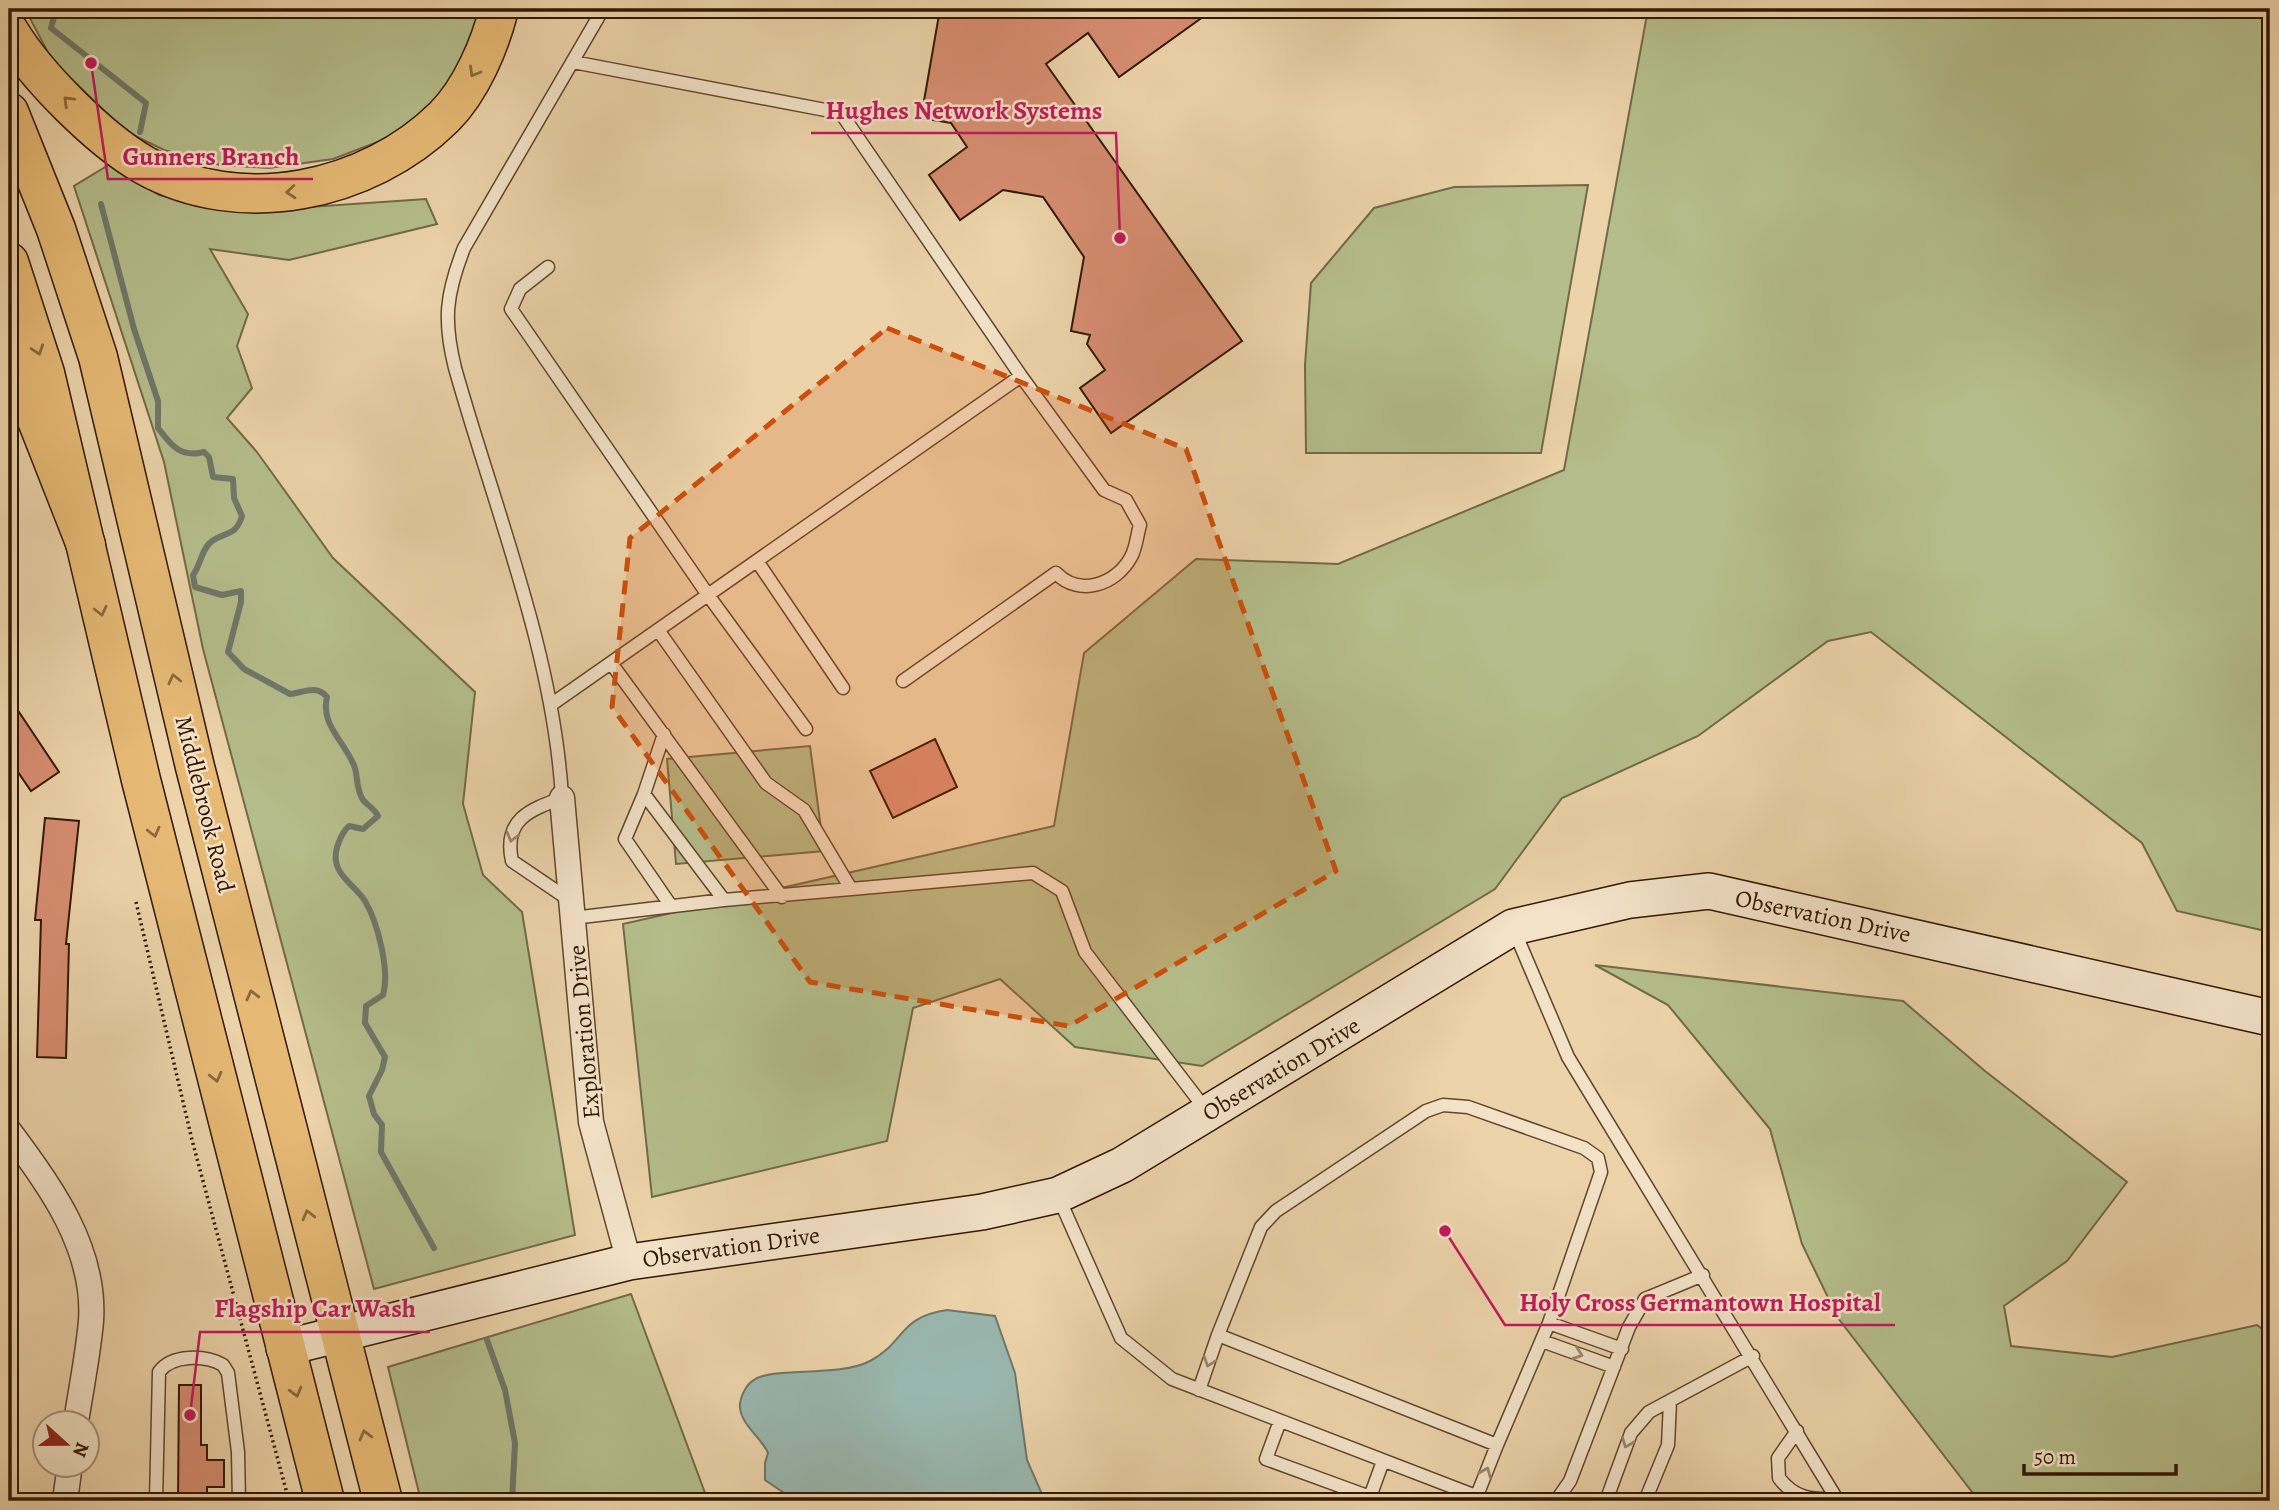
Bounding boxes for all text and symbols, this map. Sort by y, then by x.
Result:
one-way arrow [469,65,482,78]
callout: Hughes Network Systems [811,86,1116,133]
text: Hughes Network Systems [826,93,1102,128]
one-way arrow [63,96,76,109]
callout: Gunners Branch [108,132,313,179]
text: Gunners Branch [123,139,299,174]
one-way arrow [285,184,296,199]
one-way arrow [30,343,44,356]
one-way arrow [93,605,107,617]
one-way arrow [168,673,182,685]
street label: Middlebrook Road [168,712,242,896]
one-way arrow [146,826,160,838]
one-way arrow [506,830,520,842]
street label: Observation Drive [1732,882,1914,950]
street label: Exploration Drive [560,944,608,1120]
one-way arrow [246,989,260,1001]
street label: Observation Drive [1196,1009,1366,1129]
one-way arrow [208,1070,222,1082]
one-way arrow [302,1209,316,1221]
street label: Observation Drive [640,1219,822,1275]
callout: Holy Cross Germantown Hospital [1505,1278,1895,1325]
callout: Flagship Car Wash [200,1285,430,1332]
text: Holy Cross Germantown Hospital [1519,1285,1881,1320]
text: Flagship Car Wash [214,1291,416,1326]
one-way arrow [1572,1346,1584,1360]
one-way arrow [1202,1356,1217,1368]
one-way arrow [288,1386,302,1398]
north arrow [32,1408,102,1478]
one-way arrow [359,1429,373,1441]
scale bar [2024,1433,2176,1477]
one-way arrow [1622,1437,1636,1449]
text: N [66,1439,96,1461]
text: 50 m [2034,1443,2076,1471]
one-way arrow [1478,1466,1492,1478]

